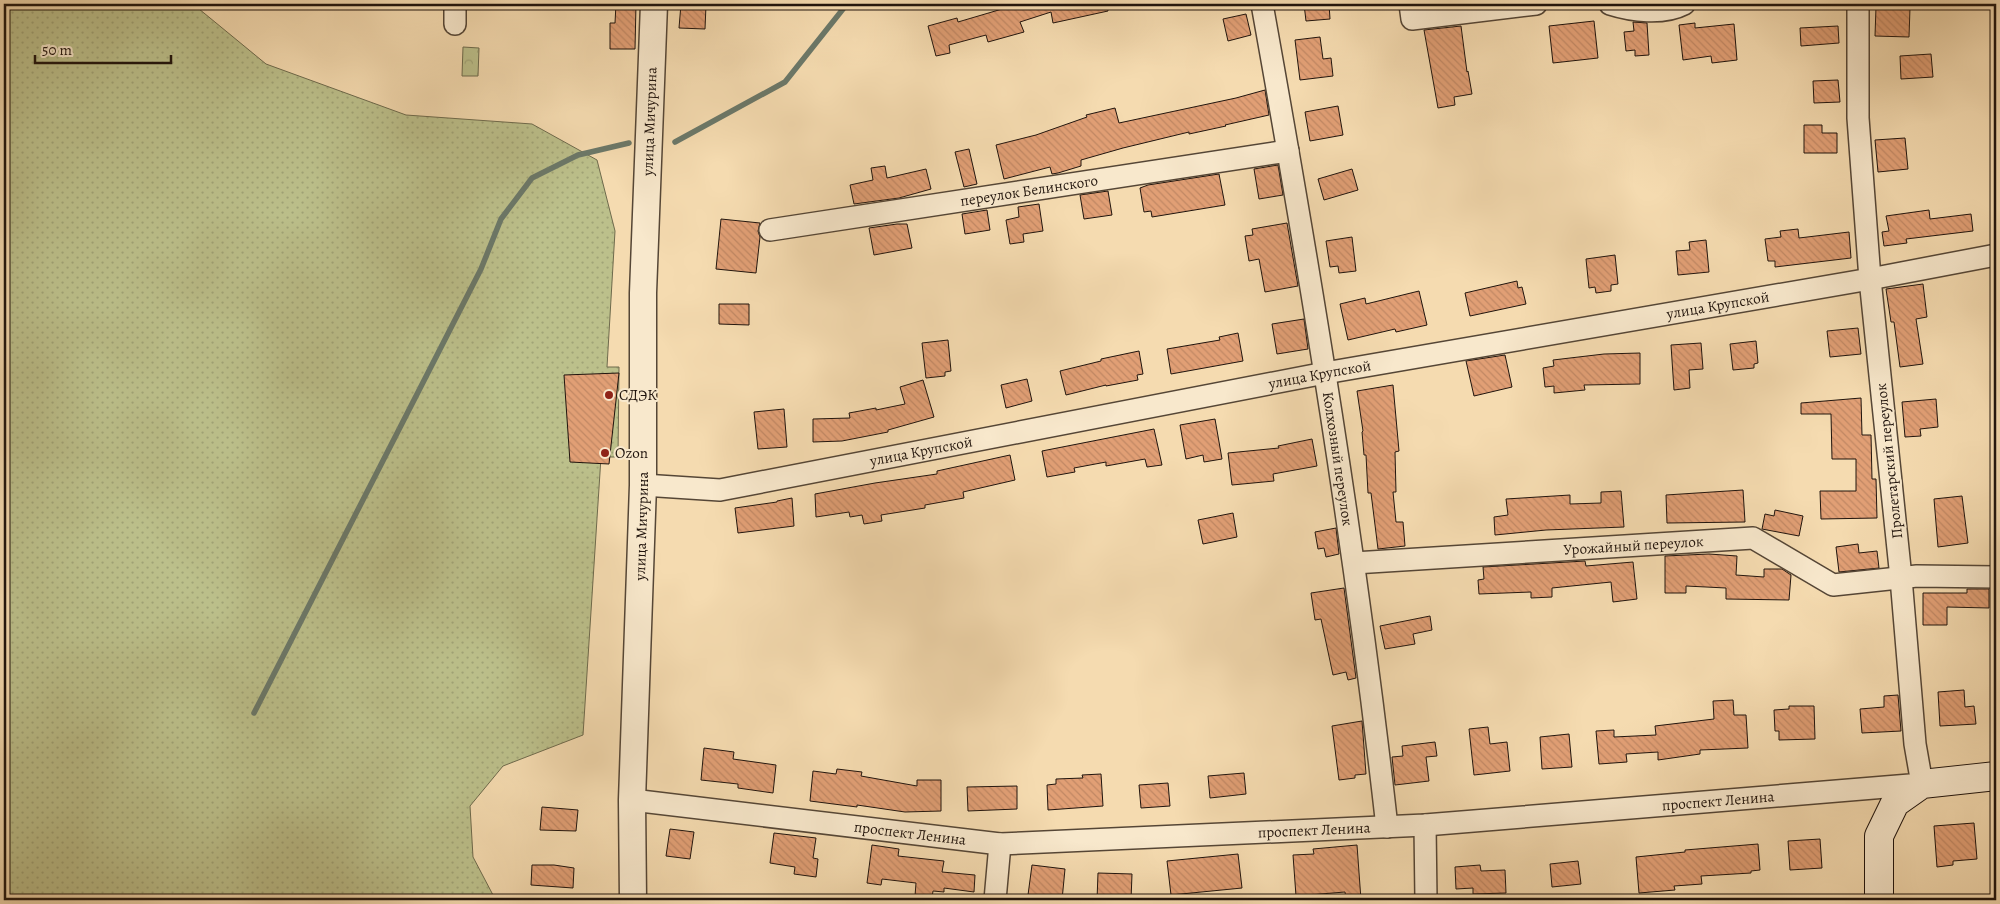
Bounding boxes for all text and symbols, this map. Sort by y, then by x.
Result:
scale bar [35,32,171,64]
text: 50 m [42,40,72,60]
street label: улица Мичурина [637,66,662,177]
street label: переулок Белинского [959,170,1099,211]
street label: улица Крупской [1664,287,1771,324]
street label: улица Крупской [1266,355,1373,394]
street label: Пролетарский переулок [1871,382,1907,540]
place label: СДЭК [619,385,657,405]
marker: СДЭК [603,389,615,401]
street label: Колхозный переулок [1318,390,1358,527]
street label: улица Крупской [867,431,974,471]
place label: Ozon [615,443,648,463]
marker: Ozon [599,447,611,459]
street label: улица Мичурина [630,472,653,582]
street label: Урожайный переулок [1563,531,1704,560]
street label: проспект Ленина [1661,786,1775,815]
street label: проспект Ленина [853,817,967,850]
street label: проспект Ленина [1257,817,1371,842]

